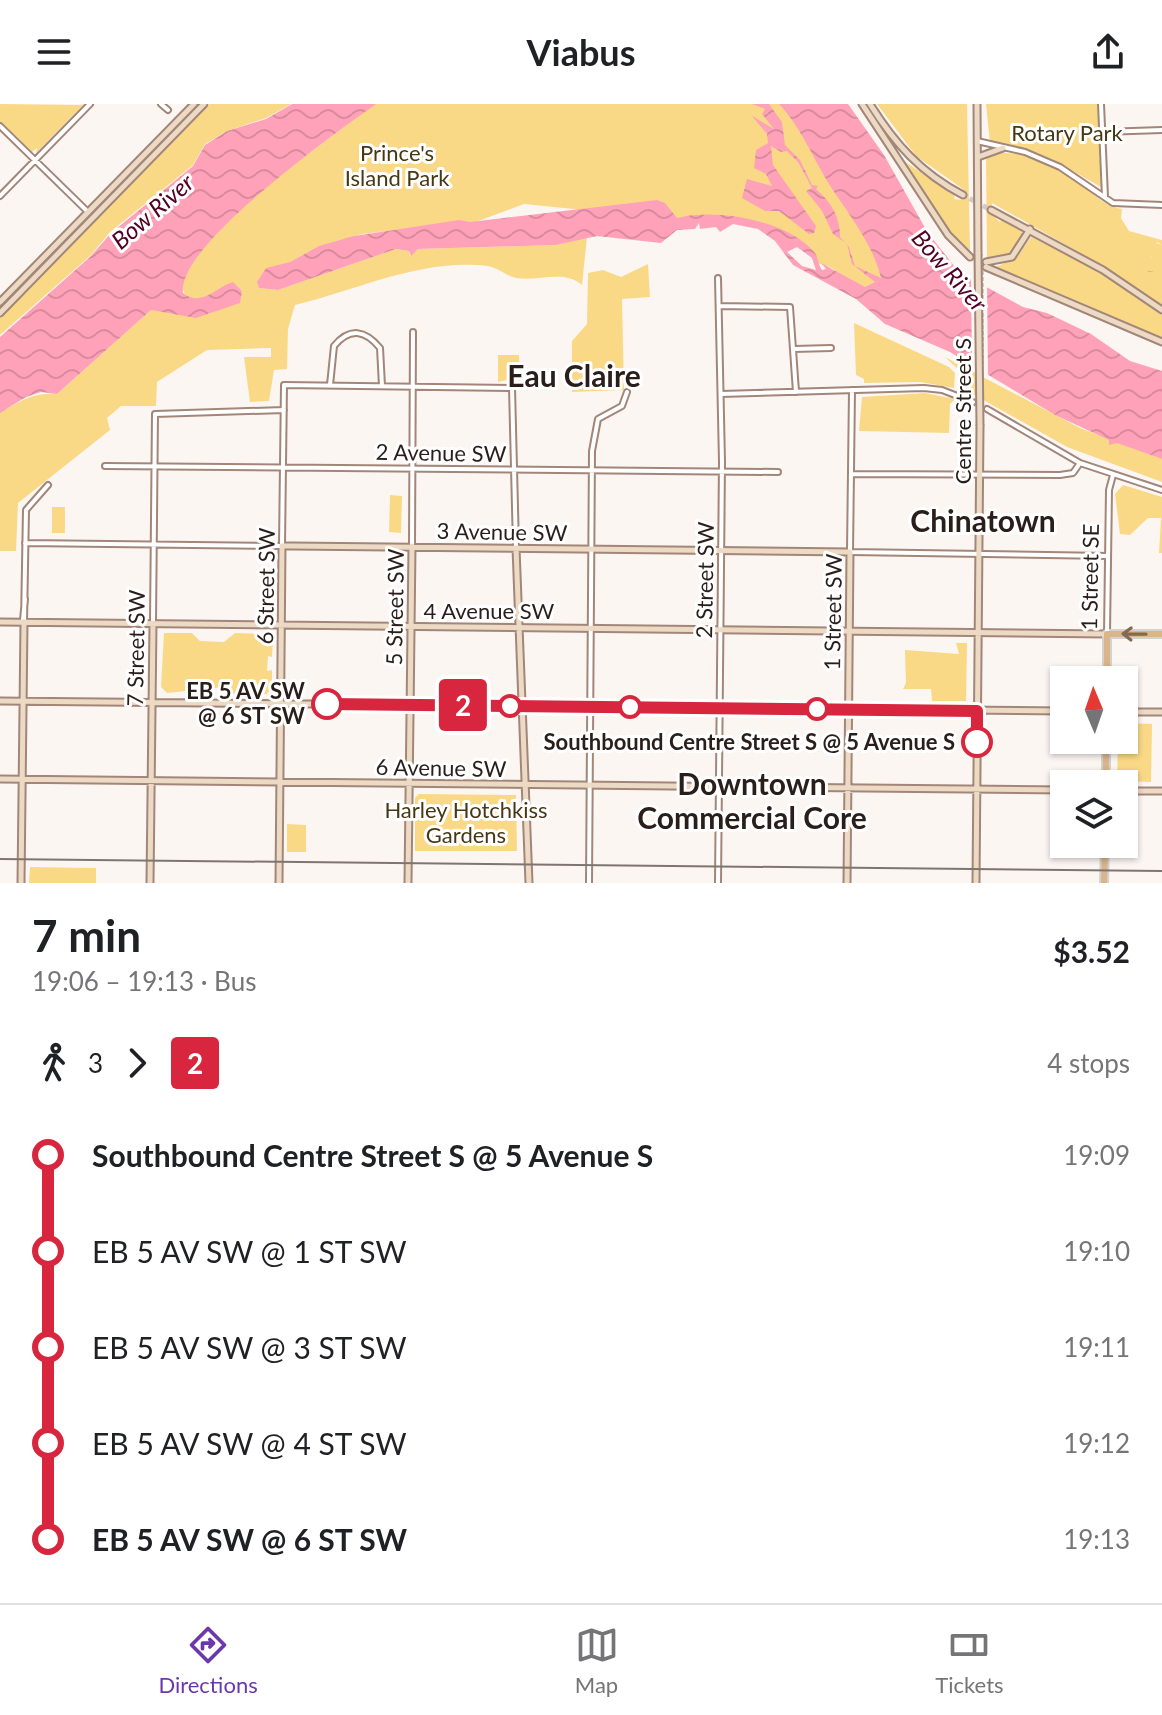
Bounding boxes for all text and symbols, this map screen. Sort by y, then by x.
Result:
icon: menu [32,30,76,74]
text: Viabus [527,30,635,74]
icon: share [1086,30,1130,74]
park label: Rotary Park [1011,119,1124,146]
park label: Prince's Island Park [345,139,450,191]
water label: Bow River [105,167,200,254]
water label: Bow River [907,223,994,318]
street label: Centre Street S [949,338,976,484]
district label: Eau Claire [507,357,641,393]
street label: 2 Avenue SW [375,438,507,467]
district label: Chinatown [910,502,1056,538]
street label: 3 Avenue SW [436,517,568,546]
street label: 2 Street SW [690,521,719,639]
street label: 1 Street SE [1075,523,1104,631]
street label: 6 Street SW [251,527,280,645]
street label: 5 Street SW [380,548,409,666]
street label: 1 Street SW [818,553,847,671]
street label: 7 Street SW [121,589,150,707]
street label: 4 Avenue SW [424,597,555,624]
one-way arrow [1121,626,1148,642]
north arrow [1050,666,1138,754]
map controls [1050,666,1138,858]
place label: EB 5 AV SW @ 6 ST SW [186,677,305,729]
line badge: 2 [437,679,489,731]
text: 2 [455,688,471,722]
marker: EB 5 AV SW @ 6 ST SW [312,689,342,719]
unlabelled marker [499,695,521,717]
unlabelled marker [619,696,641,718]
unlabelled marker [806,698,828,720]
marker: Southbound Centre Street S @ 5 Avenue S [962,727,992,757]
place label: Southbound Centre Street S @ 5 Avenue S [543,728,955,755]
street label: 6 Avenue SW [375,753,507,782]
district label: Downtown Commercial Core [637,765,867,835]
button: layers [1050,770,1138,858]
park label: Harley Hotchkiss Gardens [384,796,548,848]
text: 7 min [32,909,141,961]
text: $3.52 [1053,933,1130,969]
text: 19:06 – 19:13 · Bus [32,965,256,997]
icon: walk [32,1041,76,1085]
icon: forward [115,1041,159,1085]
text: 2 [187,1046,203,1080]
text: 3 [88,1047,103,1079]
text: 4 stops [1047,1047,1130,1079]
text: Southbound Centre Street S @ 5 Avenue S [92,1137,653,1173]
text: 19:09 [1063,1139,1130,1171]
text: EB 5 AV SW @ 1 ST SW [92,1233,406,1269]
text: 19:10 [1063,1235,1130,1267]
text: EB 5 AV SW @ 3 ST SW [92,1329,406,1365]
text: 19:11 [1063,1331,1130,1363]
text: EB 5 AV SW @ 4 ST SW [92,1425,406,1461]
text: 19:12 [1063,1427,1130,1459]
text: EB 5 AV SW @ 6 ST SW [92,1521,407,1557]
text: 19:13 [1063,1523,1130,1555]
tab: Directions [158,1623,258,1698]
tab: Map [575,1623,619,1698]
tab: Tickets [935,1623,1004,1698]

